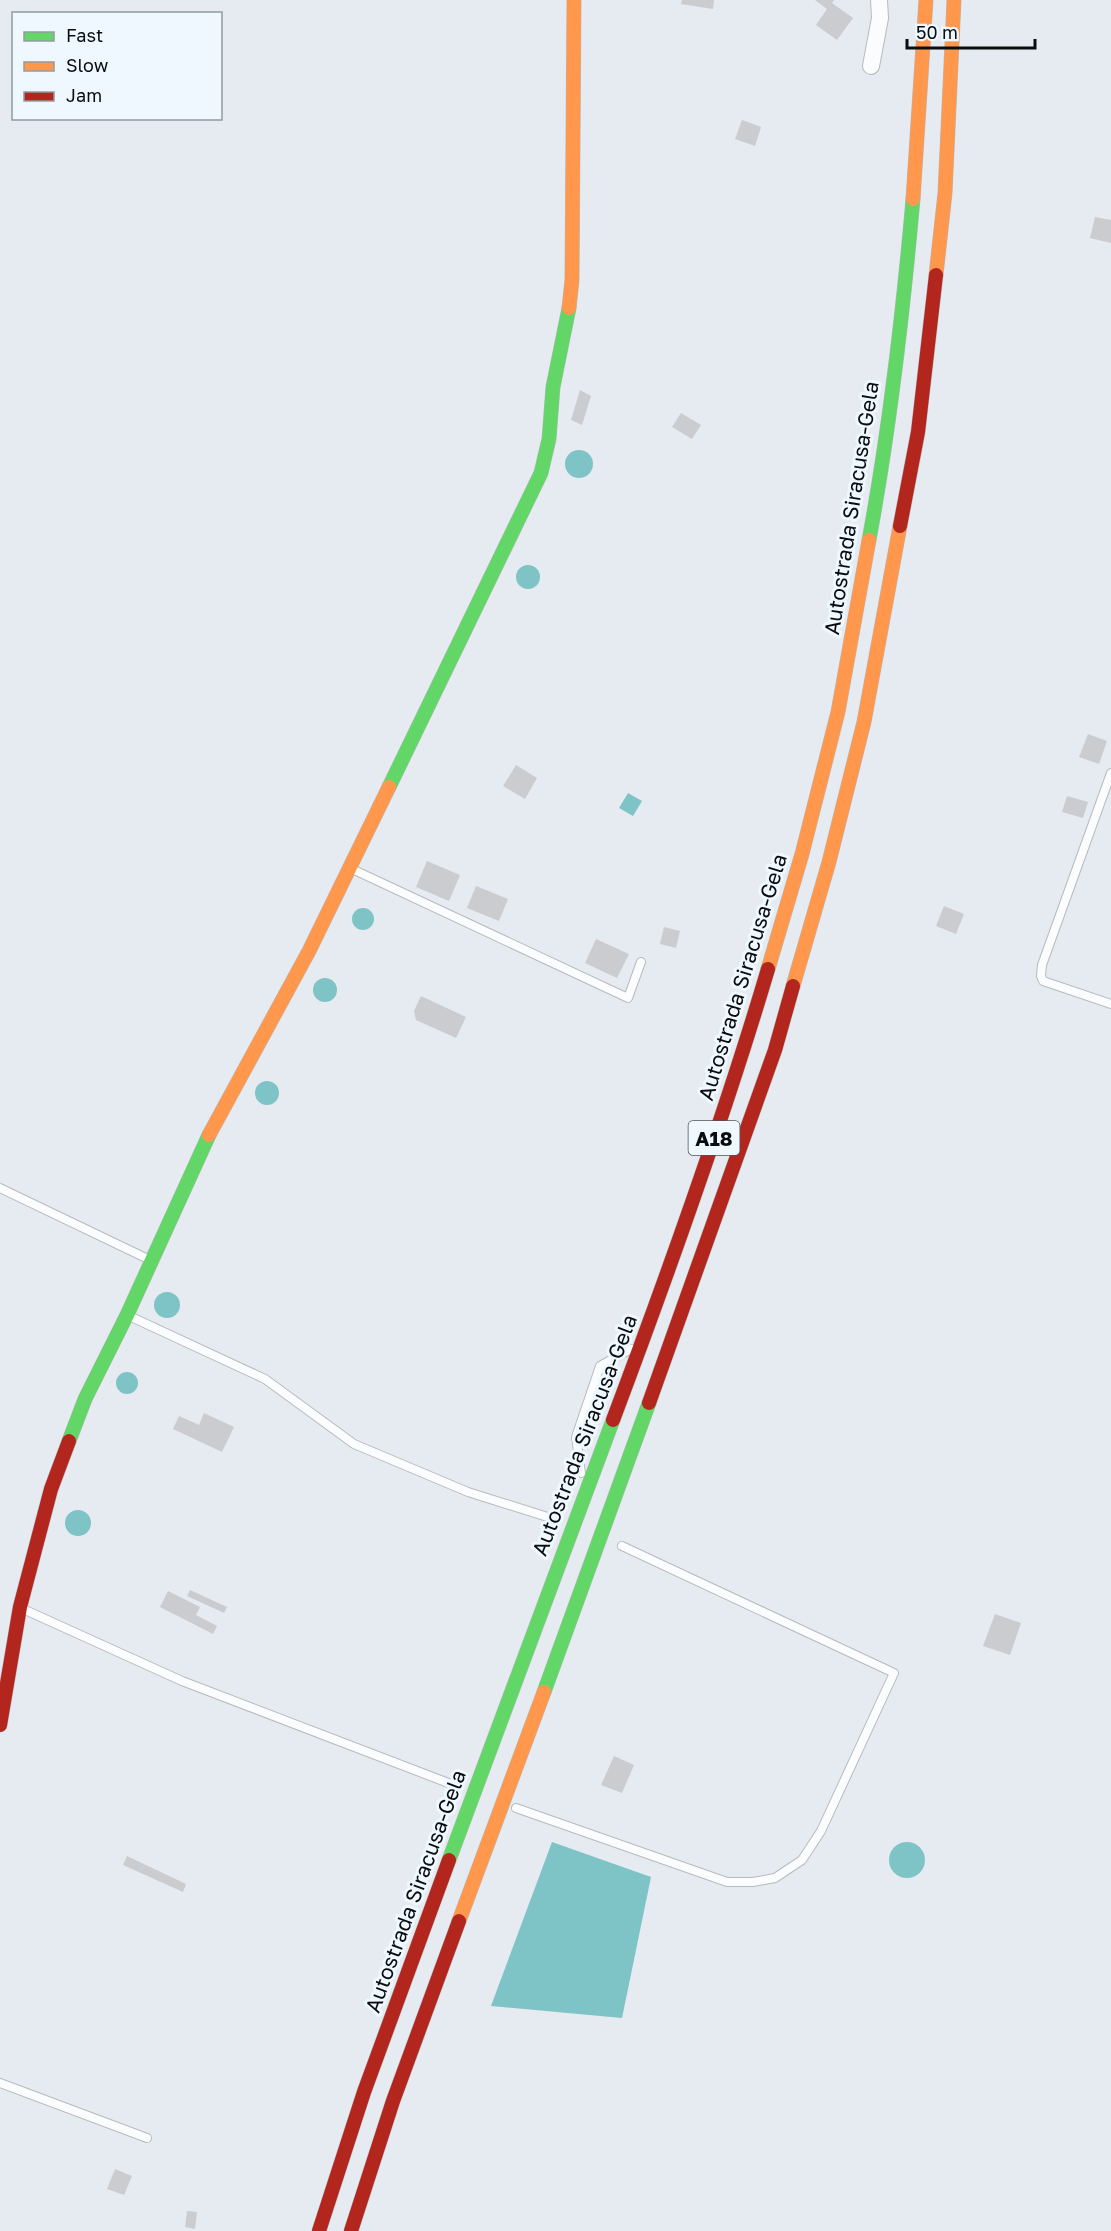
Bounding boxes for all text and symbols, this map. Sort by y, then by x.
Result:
legend [12,12,222,120]
scale bar [907,12,1034,50]
text: 50 m [916,21,958,43]
text: Fast [66,24,103,46]
text: Slow [66,54,109,76]
text: Jam [66,84,102,106]
street label: Autostrada Siracusa-Gela [818,379,884,637]
street label: Autostrada Siracusa-Gela [692,851,792,1103]
road number: A18 [688,1121,740,1155]
street label: Autostrada Siracusa-Gela [526,1311,642,1559]
street label: Autostrada Siracusa-Gela [359,1766,471,2016]

